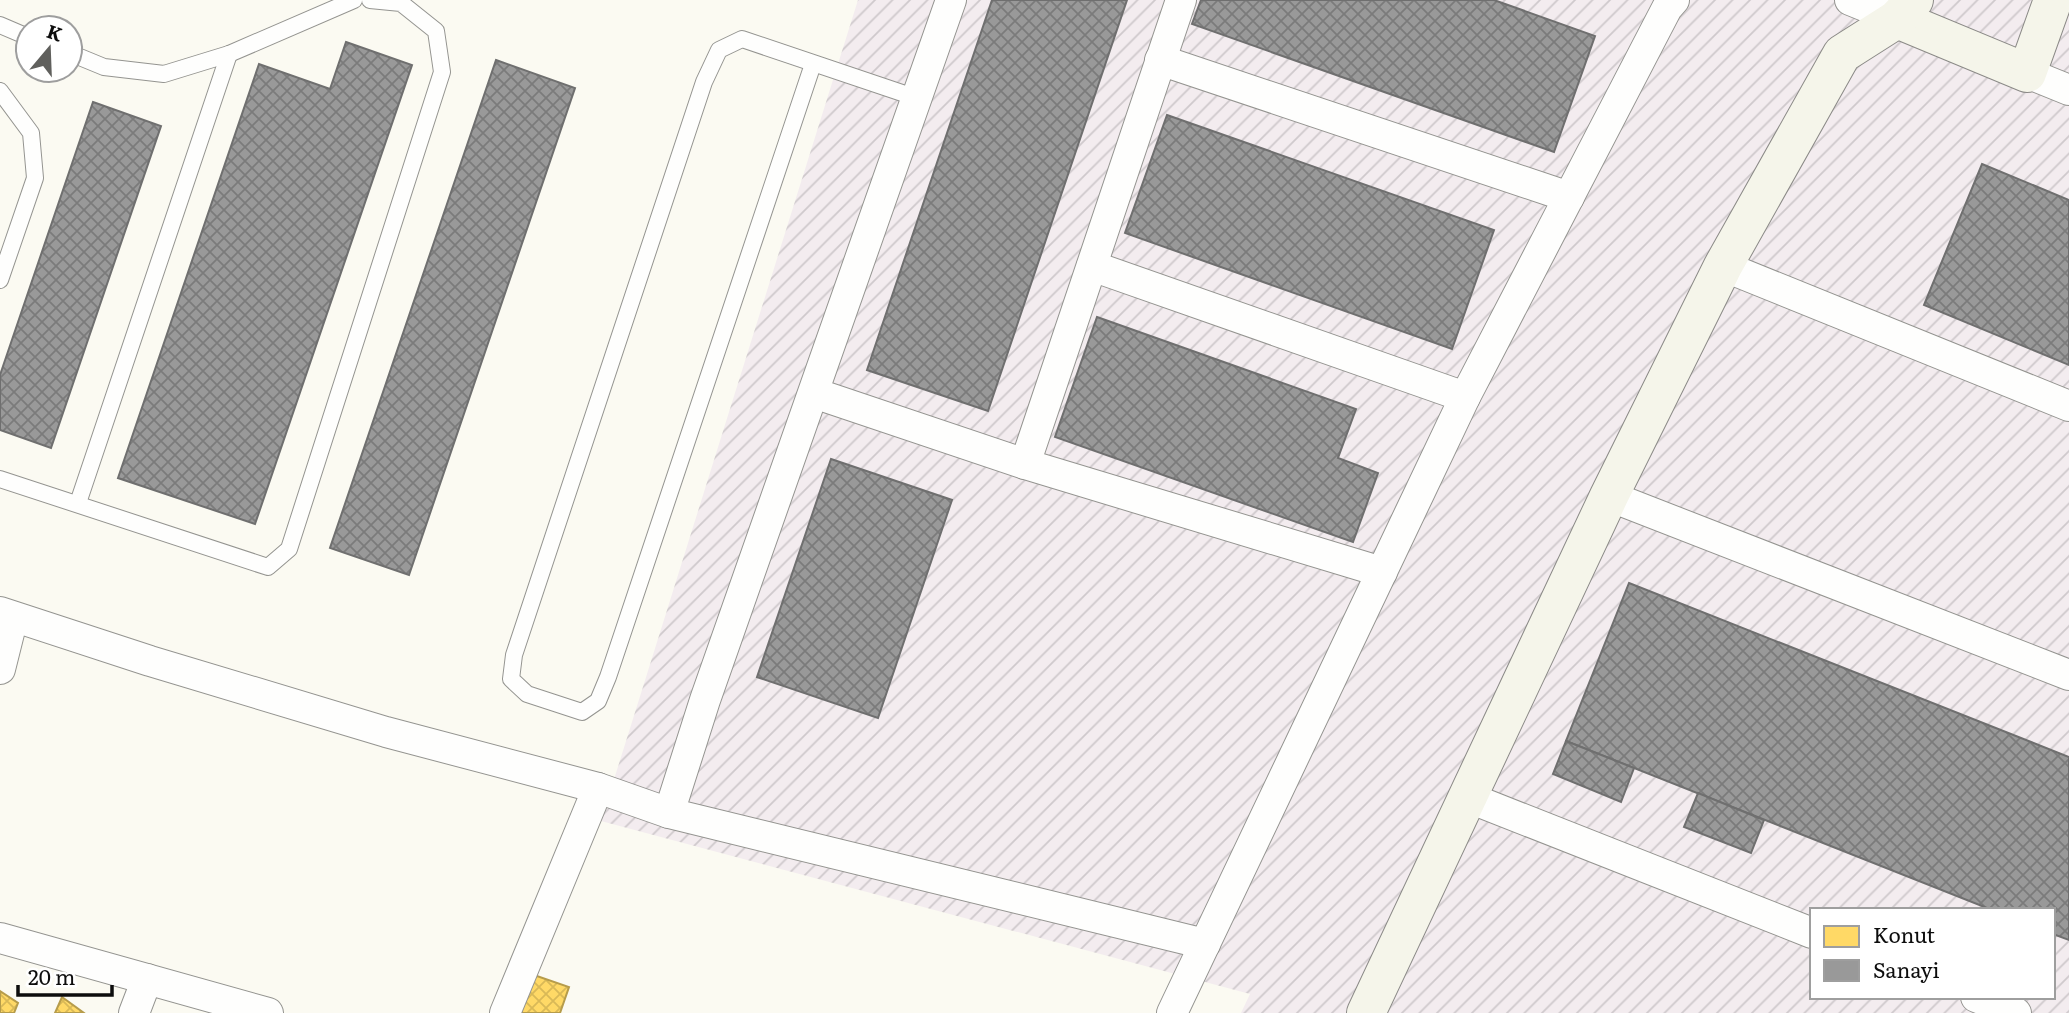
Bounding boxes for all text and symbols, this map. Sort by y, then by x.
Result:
north arrow [14,14,84,84]
text: K [43,16,67,48]
legend [1810,908,2055,999]
text: Konut [1873,918,1936,949]
text: Sanayi [1873,953,1940,984]
scale bar [18,954,112,998]
text: 20 m [28,960,75,991]

